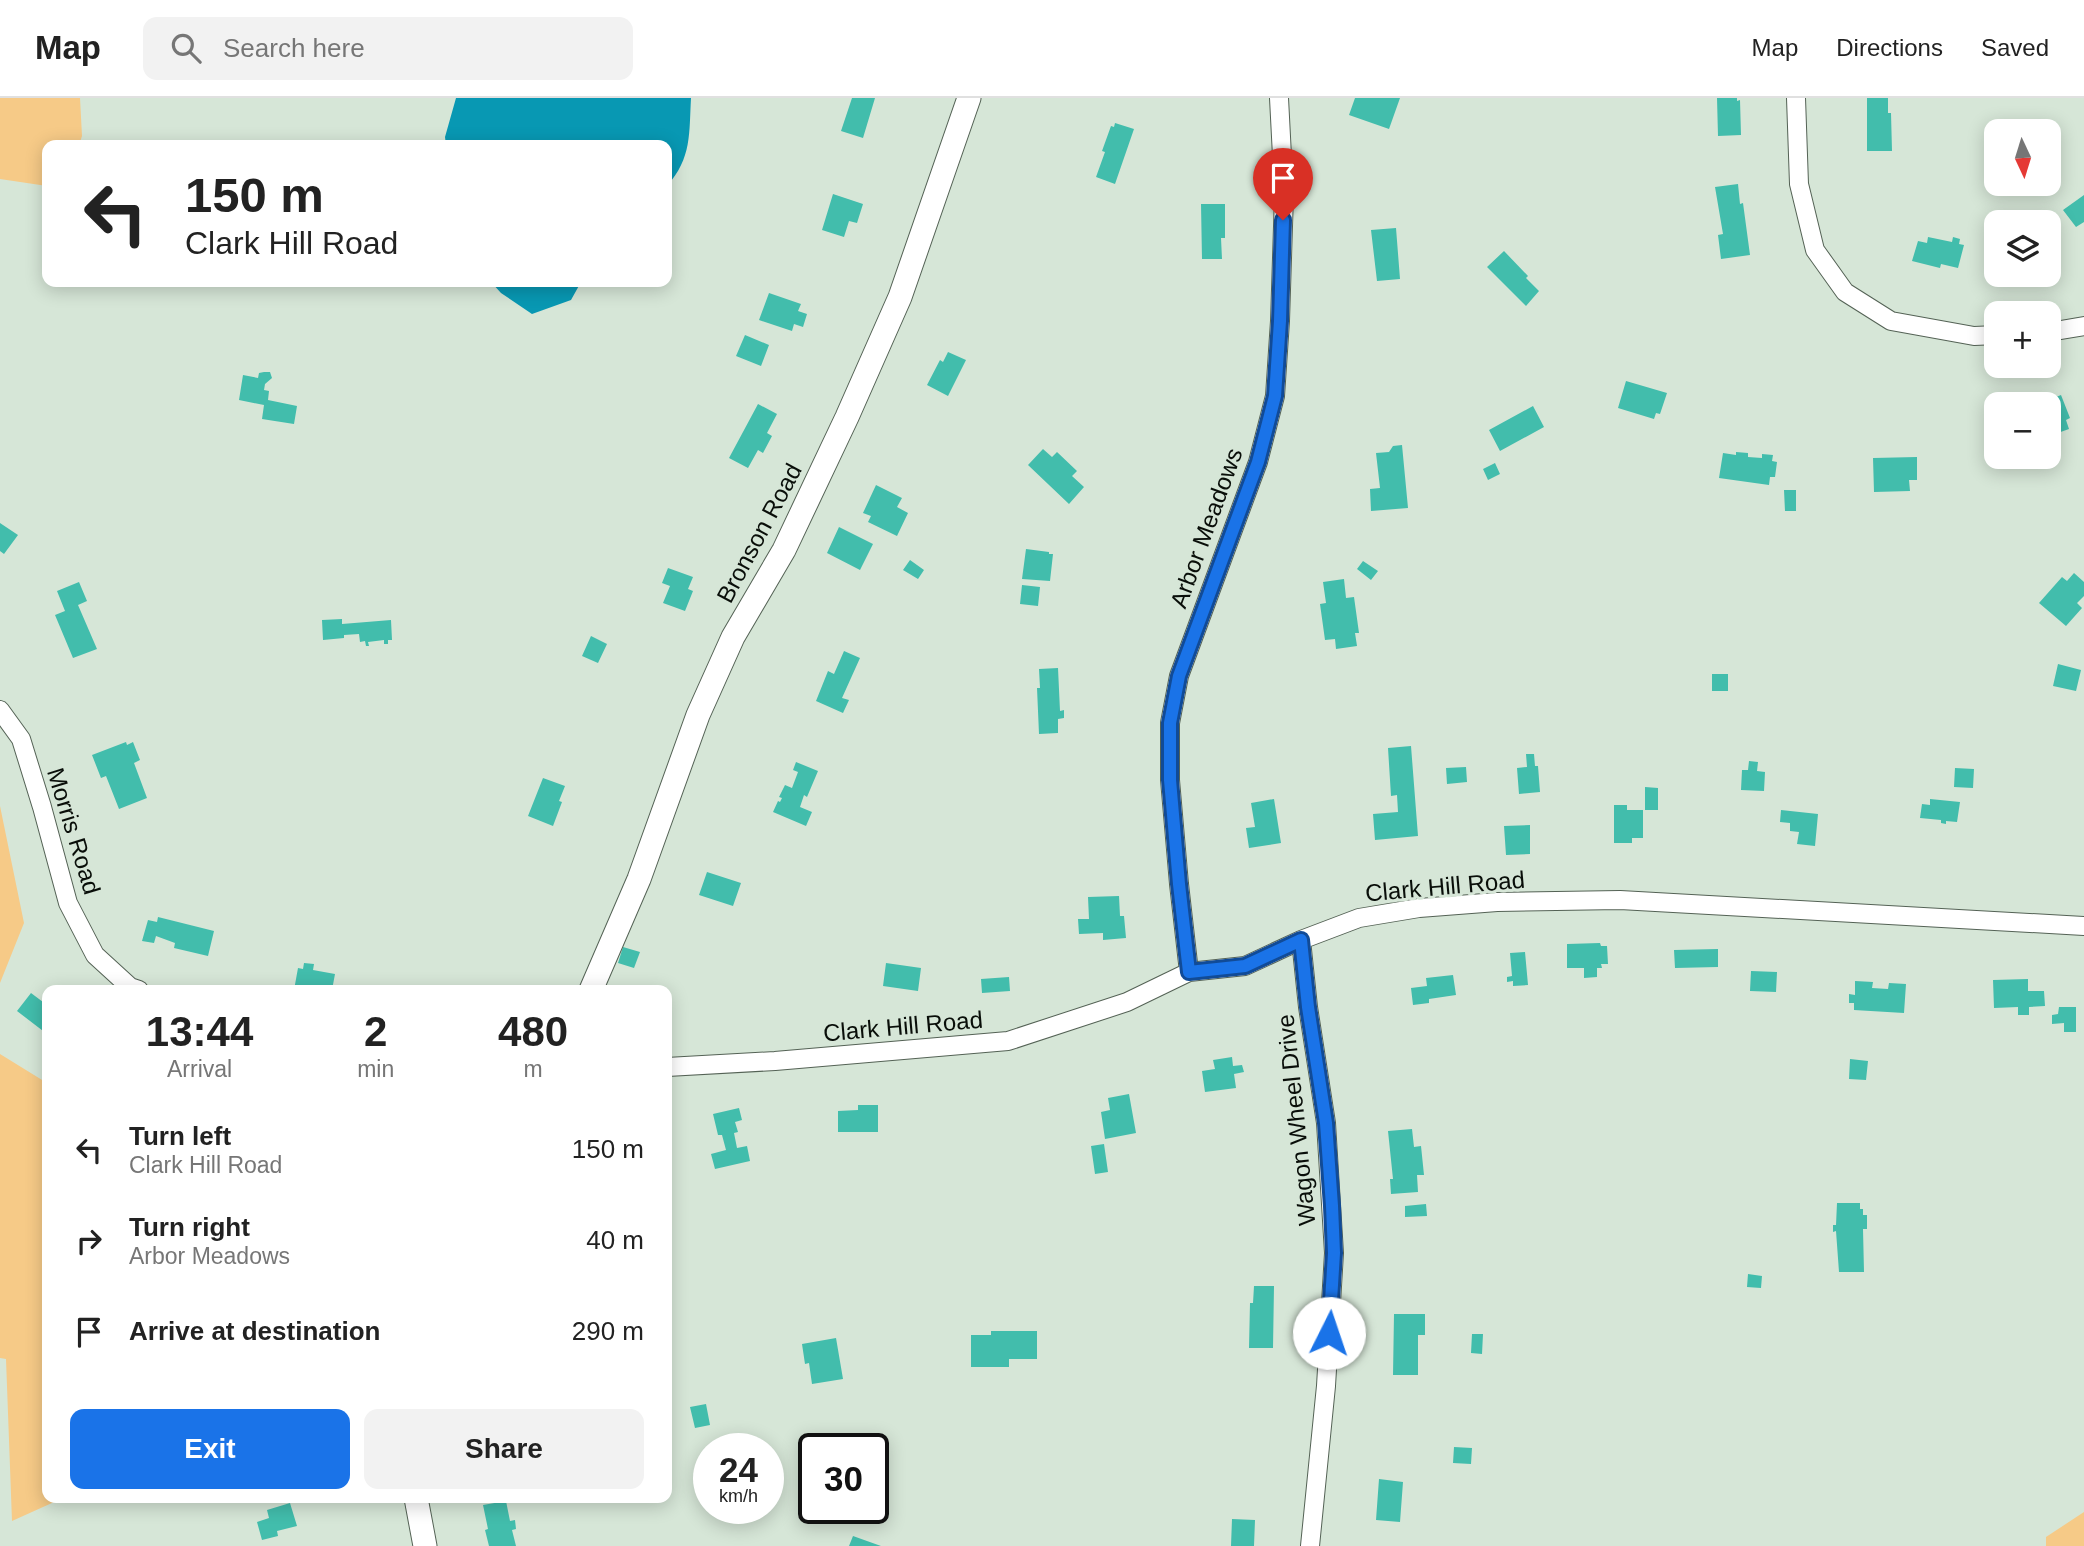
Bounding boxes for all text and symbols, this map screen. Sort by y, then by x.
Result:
search box [143,17,633,80]
text: Map [35,29,101,66]
icon: search [167,29,205,67]
text: Search here [223,33,365,63]
text: Map [1752,34,1798,61]
text: Directions [1836,34,1943,61]
text: Saved [1981,34,2049,61]
north arrow [1984,119,2062,196]
map controls [1984,119,2061,469]
pin [1253,148,1313,220]
icon: arrive [1264,159,1302,197]
icon: left [70,168,161,259]
text: 150 m [185,168,324,222]
button: layers [1984,210,2061,287]
text: Clark Hill Road [185,225,398,261]
button: + [1984,301,2061,378]
button: − [1984,392,2061,469]
street label: Arbor Meadows [1165,444,1247,612]
street label: Bronson Road [711,459,807,607]
street label: Morris Road [42,765,106,897]
street label: Clark Hill Road [1364,866,1526,906]
street label: Clark Hill Road [822,1006,984,1046]
text: 13:44 [146,1008,253,1055]
text: 2 [364,1008,387,1055]
text: 480 [498,1008,568,1055]
street label: Wagon Wheel Drive [1271,1013,1321,1227]
text: Arrival [167,1056,232,1082]
text: min [357,1056,394,1082]
text: m [524,1056,543,1082]
text: Turn left [129,1121,231,1151]
icon: left [70,1131,108,1169]
text: 150 m [572,1134,644,1164]
text: Clark Hill Road [129,1152,282,1178]
text: Turn right [129,1212,250,1242]
icon: right [70,1222,108,1260]
text: 40 m [586,1225,644,1255]
text: Arbor Meadows [129,1243,290,1269]
position arrow [1292,1296,1366,1370]
icon: arrive [70,1313,108,1351]
text: Arrive at destination [129,1316,380,1346]
text: 290 m [572,1316,644,1346]
button: Exit [70,1409,350,1489]
button: Share [364,1409,644,1489]
speed limit sign: 30 [798,1433,889,1524]
text: 24 [719,1450,758,1489]
text: km/h [719,1486,758,1506]

